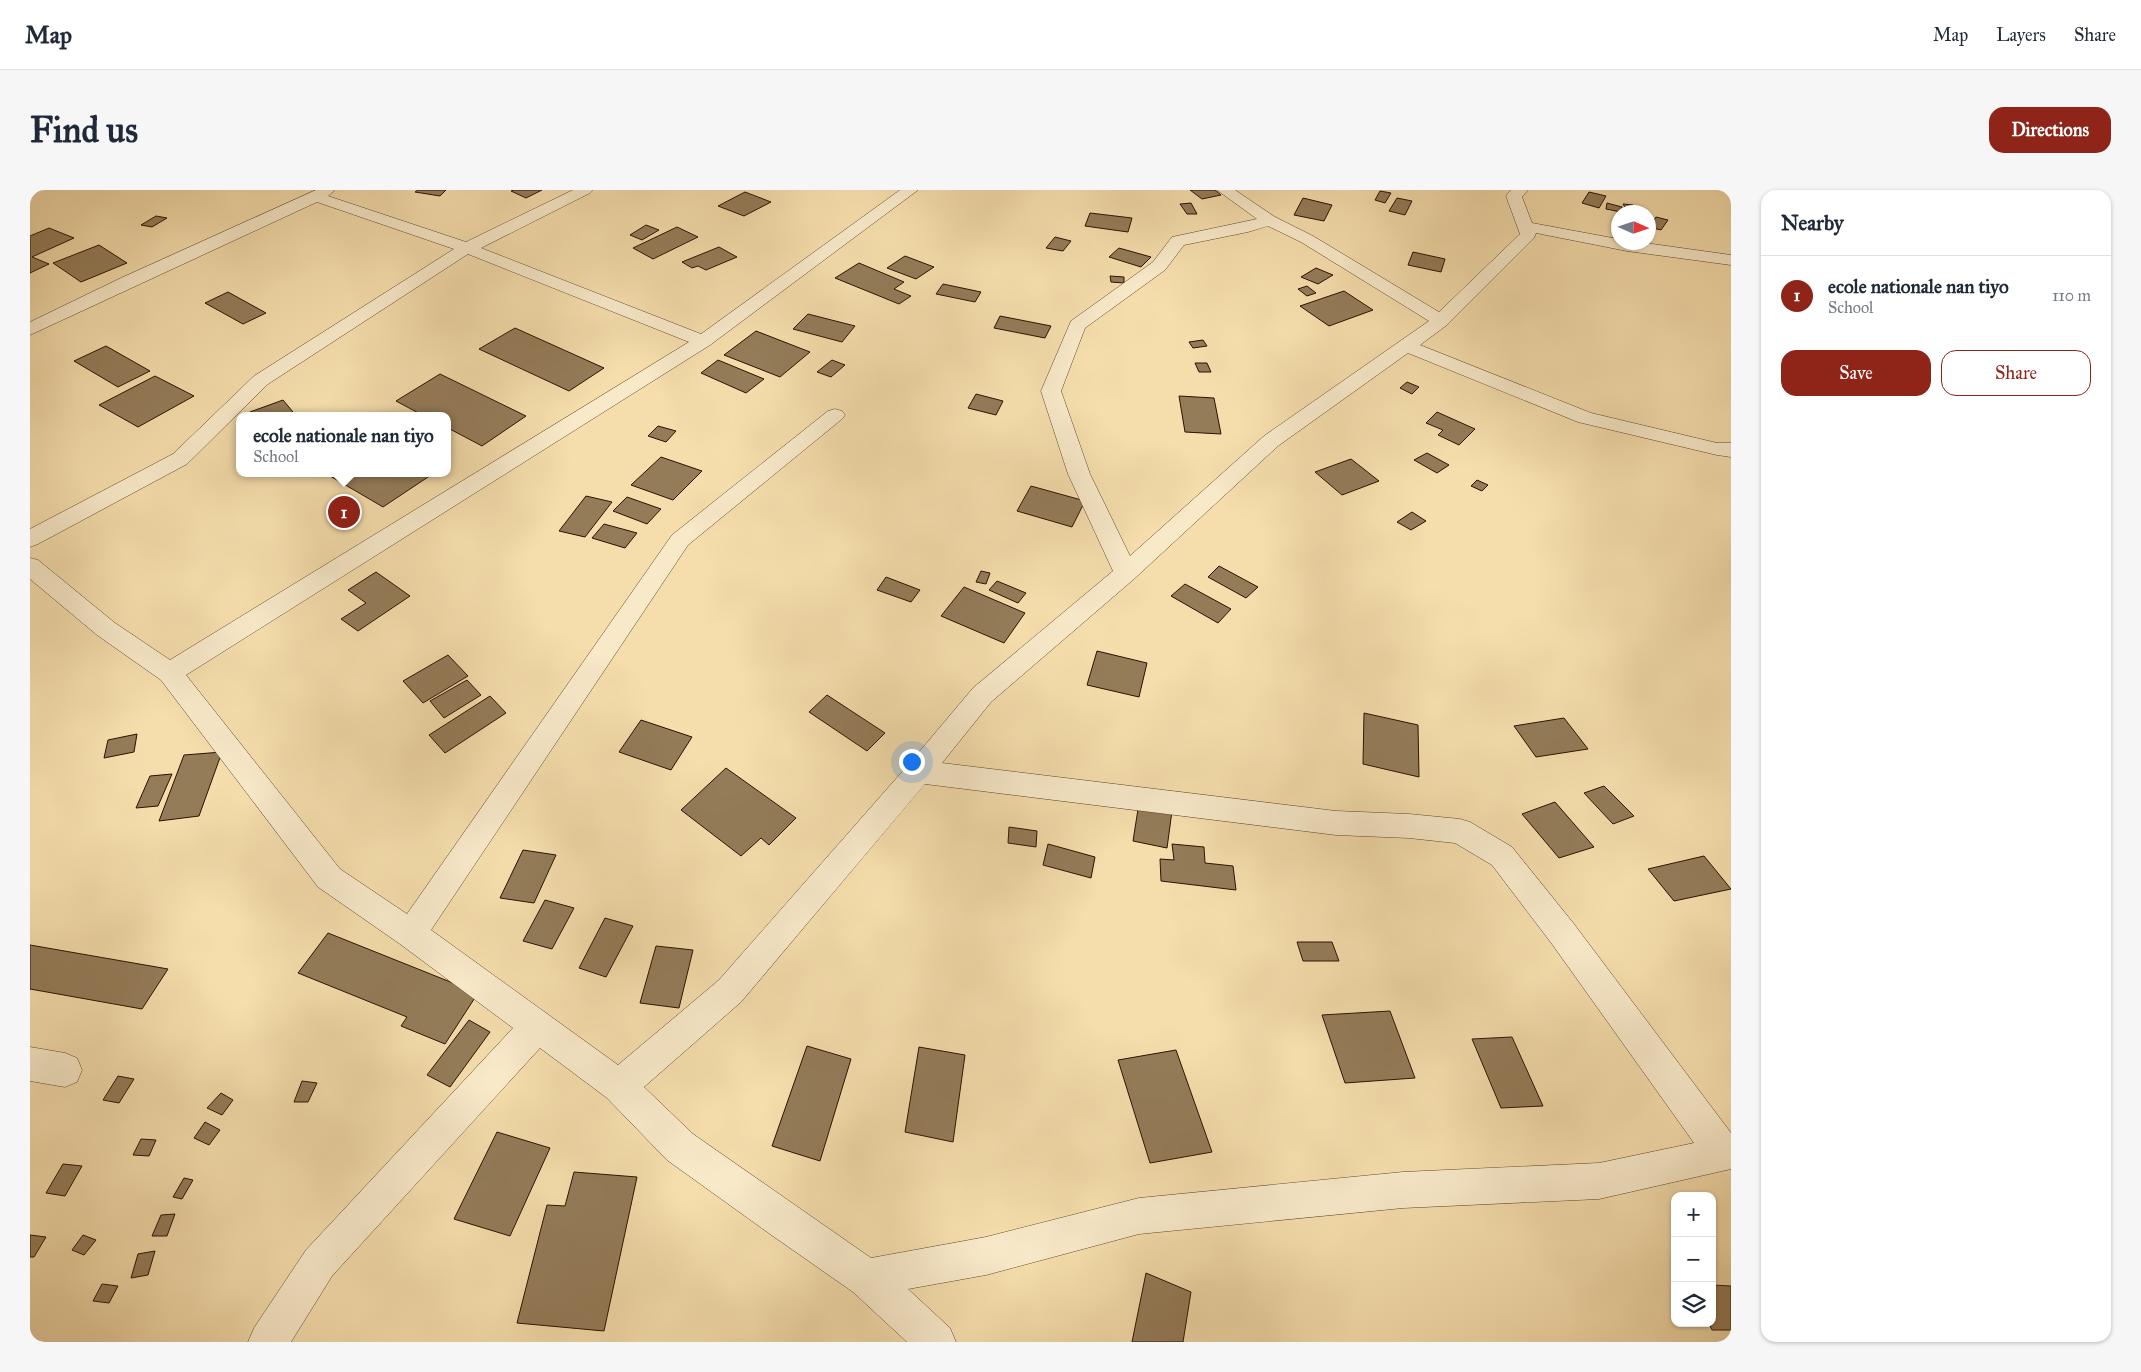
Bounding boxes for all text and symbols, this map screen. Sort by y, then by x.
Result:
text: Map [25,20,72,50]
text: Map [1933,24,1968,46]
text: Layers [1996,24,2046,46]
text: Share [2074,24,2116,46]
button: Directions [1989,107,2111,153]
text: Find us [30,109,138,152]
north arrow [1611,205,1656,250]
text: Nearby [1781,210,1844,236]
text: ecole nationale nan tiyo [1828,275,2009,298]
text: 1 [1794,286,1800,305]
text: 110 m [2052,286,2091,305]
text: School [1828,298,1873,317]
button: Save [1781,350,1931,396]
button: Share [1941,350,2091,396]
popup [236,412,451,477]
text: ecole nationale nan tiyo [253,424,434,447]
text: School [253,447,299,466]
pin: 1 [328,493,360,531]
your location [899,749,925,775]
map controls [1671,1192,1716,1327]
button: + [1671,1192,1716,1237]
button: − [1671,1237,1716,1282]
button: layers [1671,1282,1716,1327]

